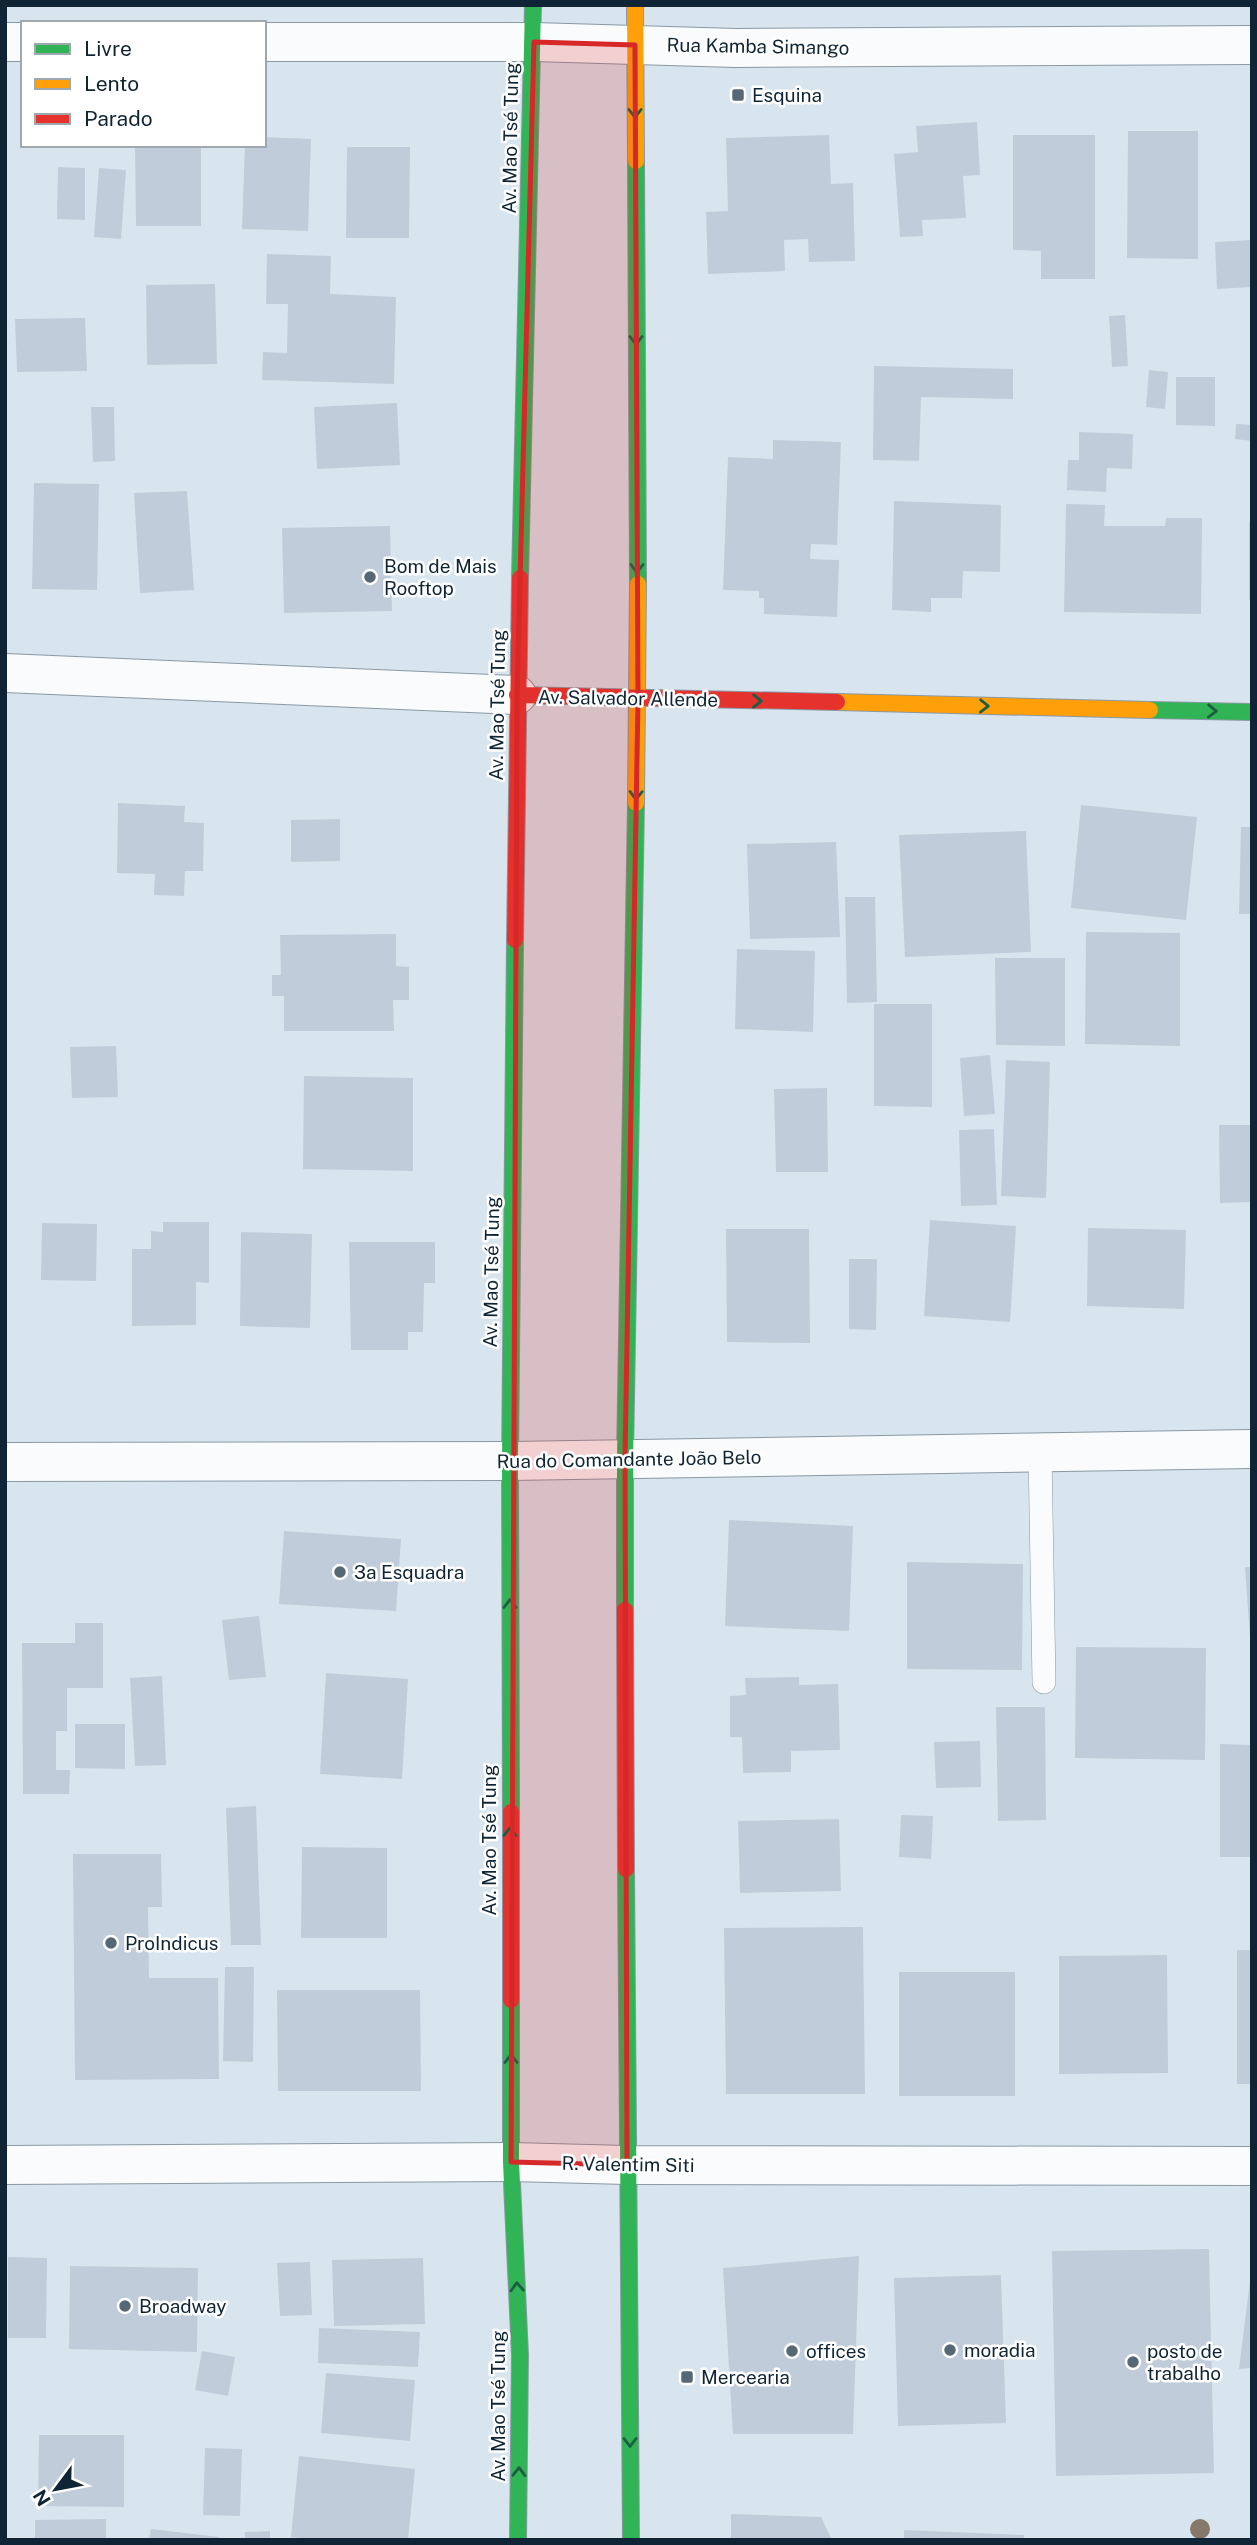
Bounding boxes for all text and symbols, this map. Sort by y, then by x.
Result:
legend [21,21,266,147]
street label: Rua Kamba Simango [667,33,849,59]
text: Livre [84,36,132,61]
street label: Av. Mao Tsé Tung [498,62,522,214]
text: Lento [84,71,139,96]
place label: Esquina [752,84,822,106]
marker: Esquina [730,87,746,103]
text: Parado [84,106,153,131]
one-way arrow [627,108,643,119]
one-way arrow [628,336,644,346]
place label: Bom de Mais Rooftop [384,555,497,599]
one-way arrow [629,563,645,574]
marker: Bom de Mais Rooftop [362,569,378,585]
street label: Av. Mao Tsé Tung [485,629,509,781]
street label: Av. Salvador Allende [538,685,718,711]
one-way arrow [752,694,763,709]
one-way arrow [979,699,990,714]
one-way arrow [1206,704,1217,719]
one-way arrow [628,791,644,801]
street label: Av. Mao Tsé Tung [479,1196,503,1348]
street label: Rua do Comandante João Belo [496,1446,762,1472]
place label: 3a Esquadra [354,1561,464,1583]
marker: 3a Esquadra [332,1564,348,1580]
one-way arrow [502,1599,518,1609]
street label: Av. Mao Tsé Tung [478,1764,500,1916]
one-way arrow [502,1826,518,1837]
place label: ProIndicus [125,1932,218,1954]
marker: ProIndicus [103,1935,119,1951]
one-way arrow [503,2054,519,2064]
street label: R. Valentim Siti [561,2152,695,2176]
one-way arrow [510,2281,525,2292]
place label: Broadway [139,2295,226,2317]
marker: Broadway [117,2298,133,2314]
street label: Av. Mao Tsé Tung [487,2330,509,2482]
place label: moradia [964,2339,1035,2361]
place label: offices [806,2340,866,2362]
place label: posto de trabalho [1147,2340,1223,2384]
marker: moradia [942,2342,958,2358]
marker: offices [784,2343,800,2359]
marker: posto de trabalho [1125,2354,1141,2370]
place label: Mercearia [701,2366,790,2388]
marker: Mercearia [679,2369,695,2385]
one-way arrow [623,2437,638,2448]
north arrow [21,2454,91,2524]
one-way arrow [511,2466,527,2476]
text: N [28,2486,55,2510]

